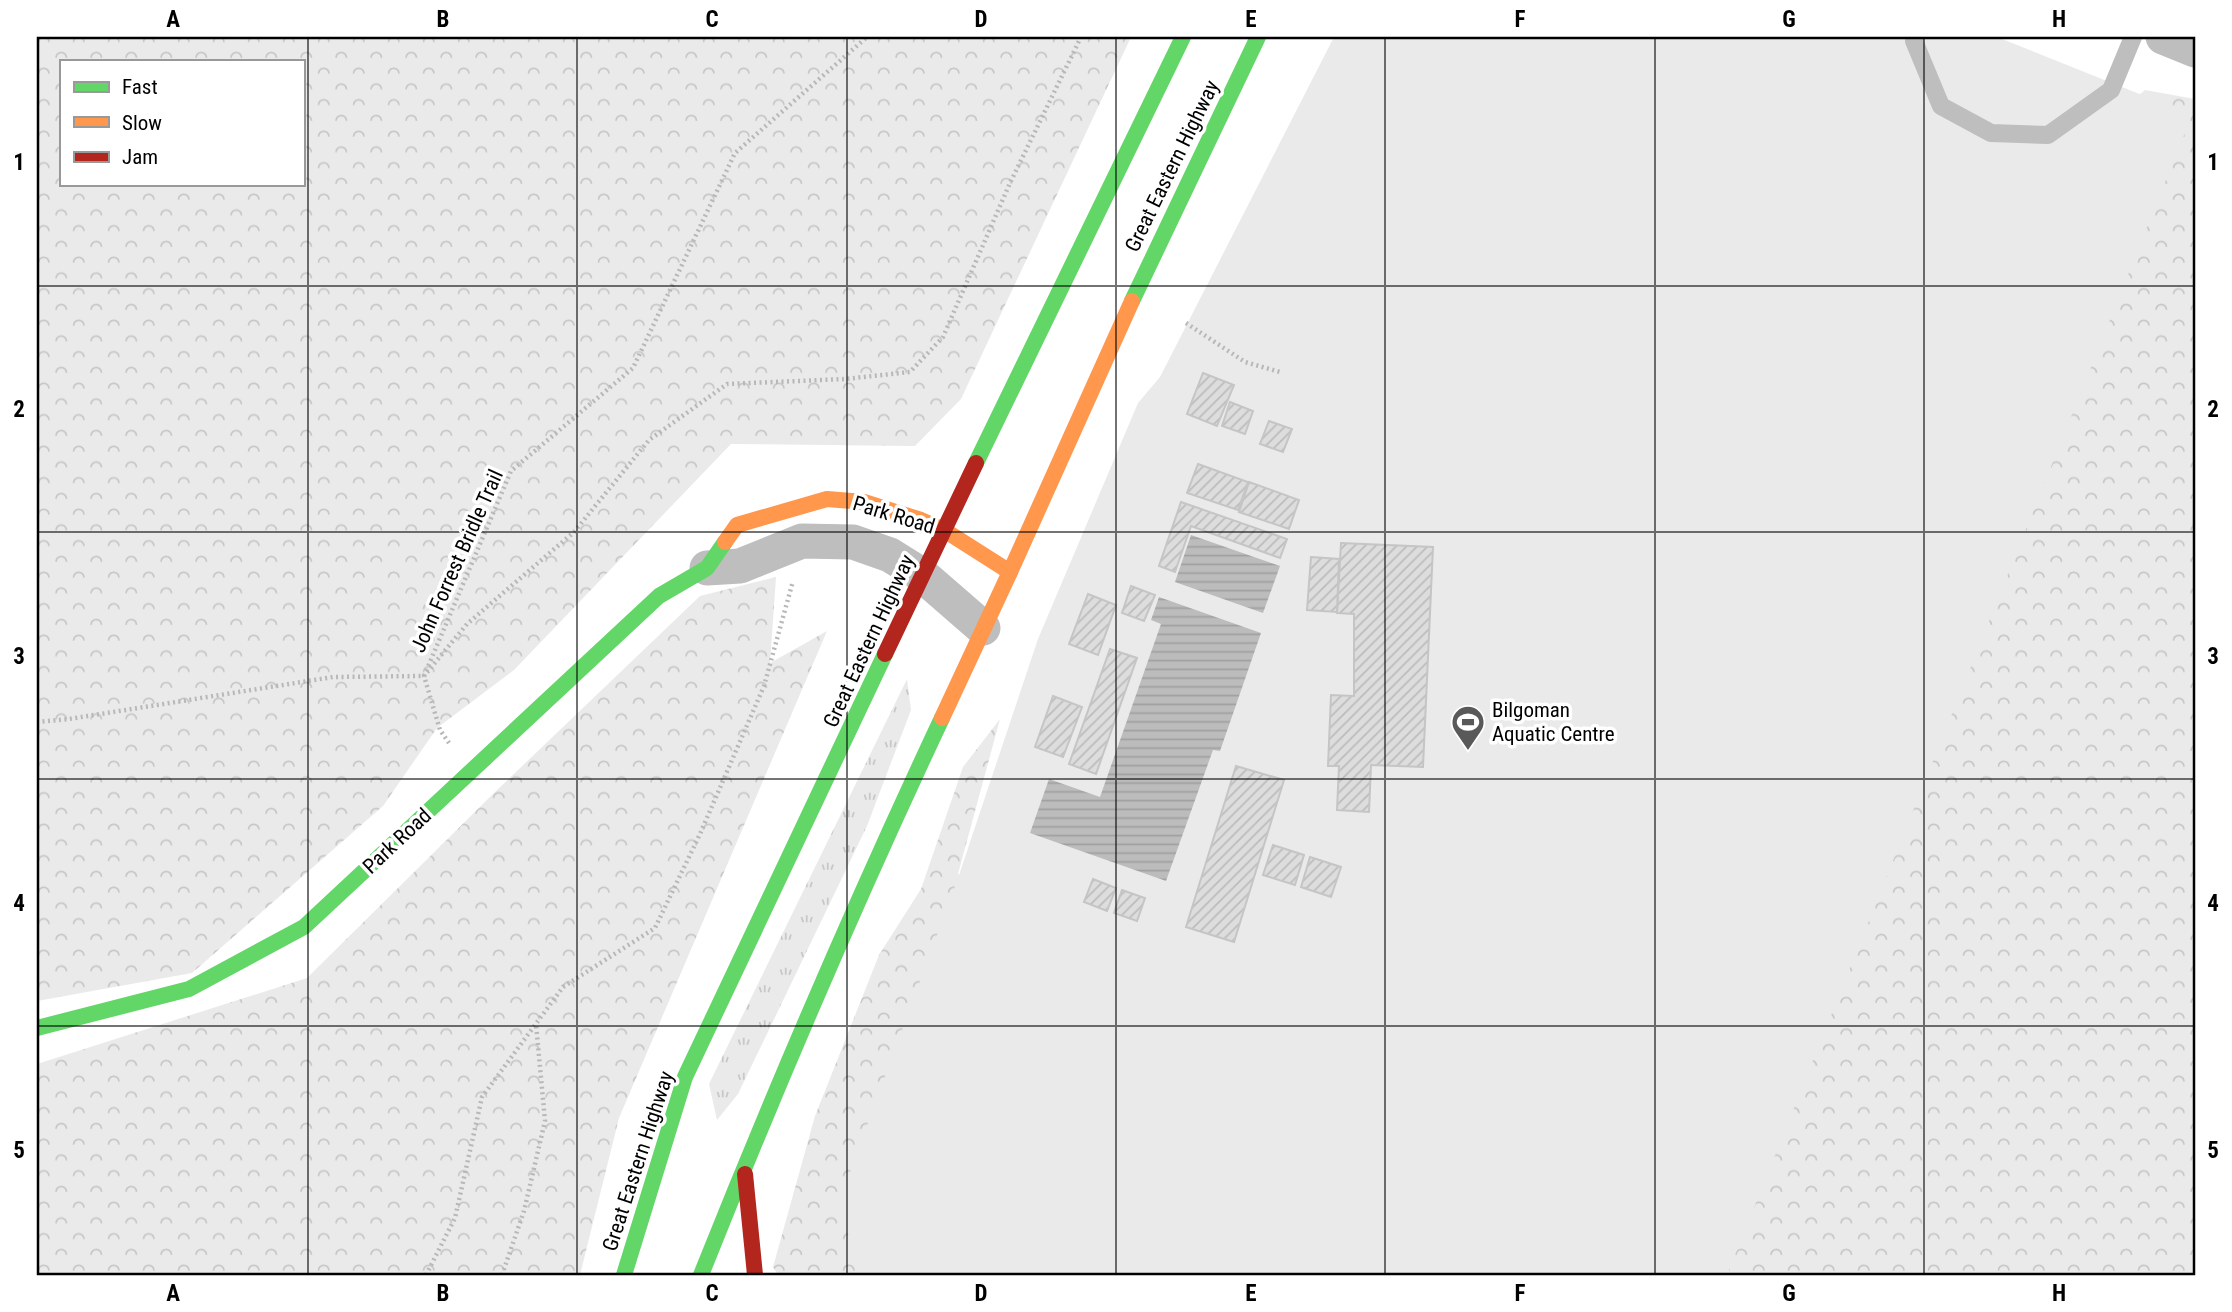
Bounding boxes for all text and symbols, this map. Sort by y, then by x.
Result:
text: A [166,6,180,33]
text: B [437,6,449,33]
text: C [705,6,719,33]
text: D [975,6,988,33]
text: E [1245,6,1257,33]
text: F [1515,6,1526,33]
text: G [1782,6,1796,33]
text: H [2052,6,2066,33]
legend [60,60,304,186]
text: Fast [122,75,158,99]
street label: Great Eastern Highway [1120,76,1224,256]
text: Slow [122,111,162,135]
text: Jam [122,145,158,169]
text: 1 [13,149,25,176]
text: 1 [2207,149,2219,176]
text: 2 [13,396,25,423]
text: 2 [2207,396,2219,423]
street label: John Forrest Bridle Trail [406,466,508,656]
street label: Park Road [850,491,938,539]
street label: Great Eastern Highway [818,551,920,731]
text: 3 [13,643,25,670]
text: 3 [2207,643,2219,670]
place label: Bilgoman Aquatic Centre [1492,698,1615,746]
sports icon: Bilgoman Aquatic Centre [1449,703,1487,752]
street label: Park Road [358,803,436,879]
text: 4 [13,890,25,917]
text: 4 [2207,890,2219,917]
street label: Great Eastern Highway [598,1068,678,1254]
text: 5 [13,1137,25,1164]
text: 5 [2207,1137,2219,1164]
text: A [166,1280,180,1307]
text: B [437,1280,449,1307]
text: C [705,1280,719,1307]
text: D [975,1280,988,1307]
text: E [1245,1280,1257,1307]
text: F [1515,1280,1526,1307]
text: G [1782,1280,1796,1307]
text: H [2052,1280,2066,1307]

